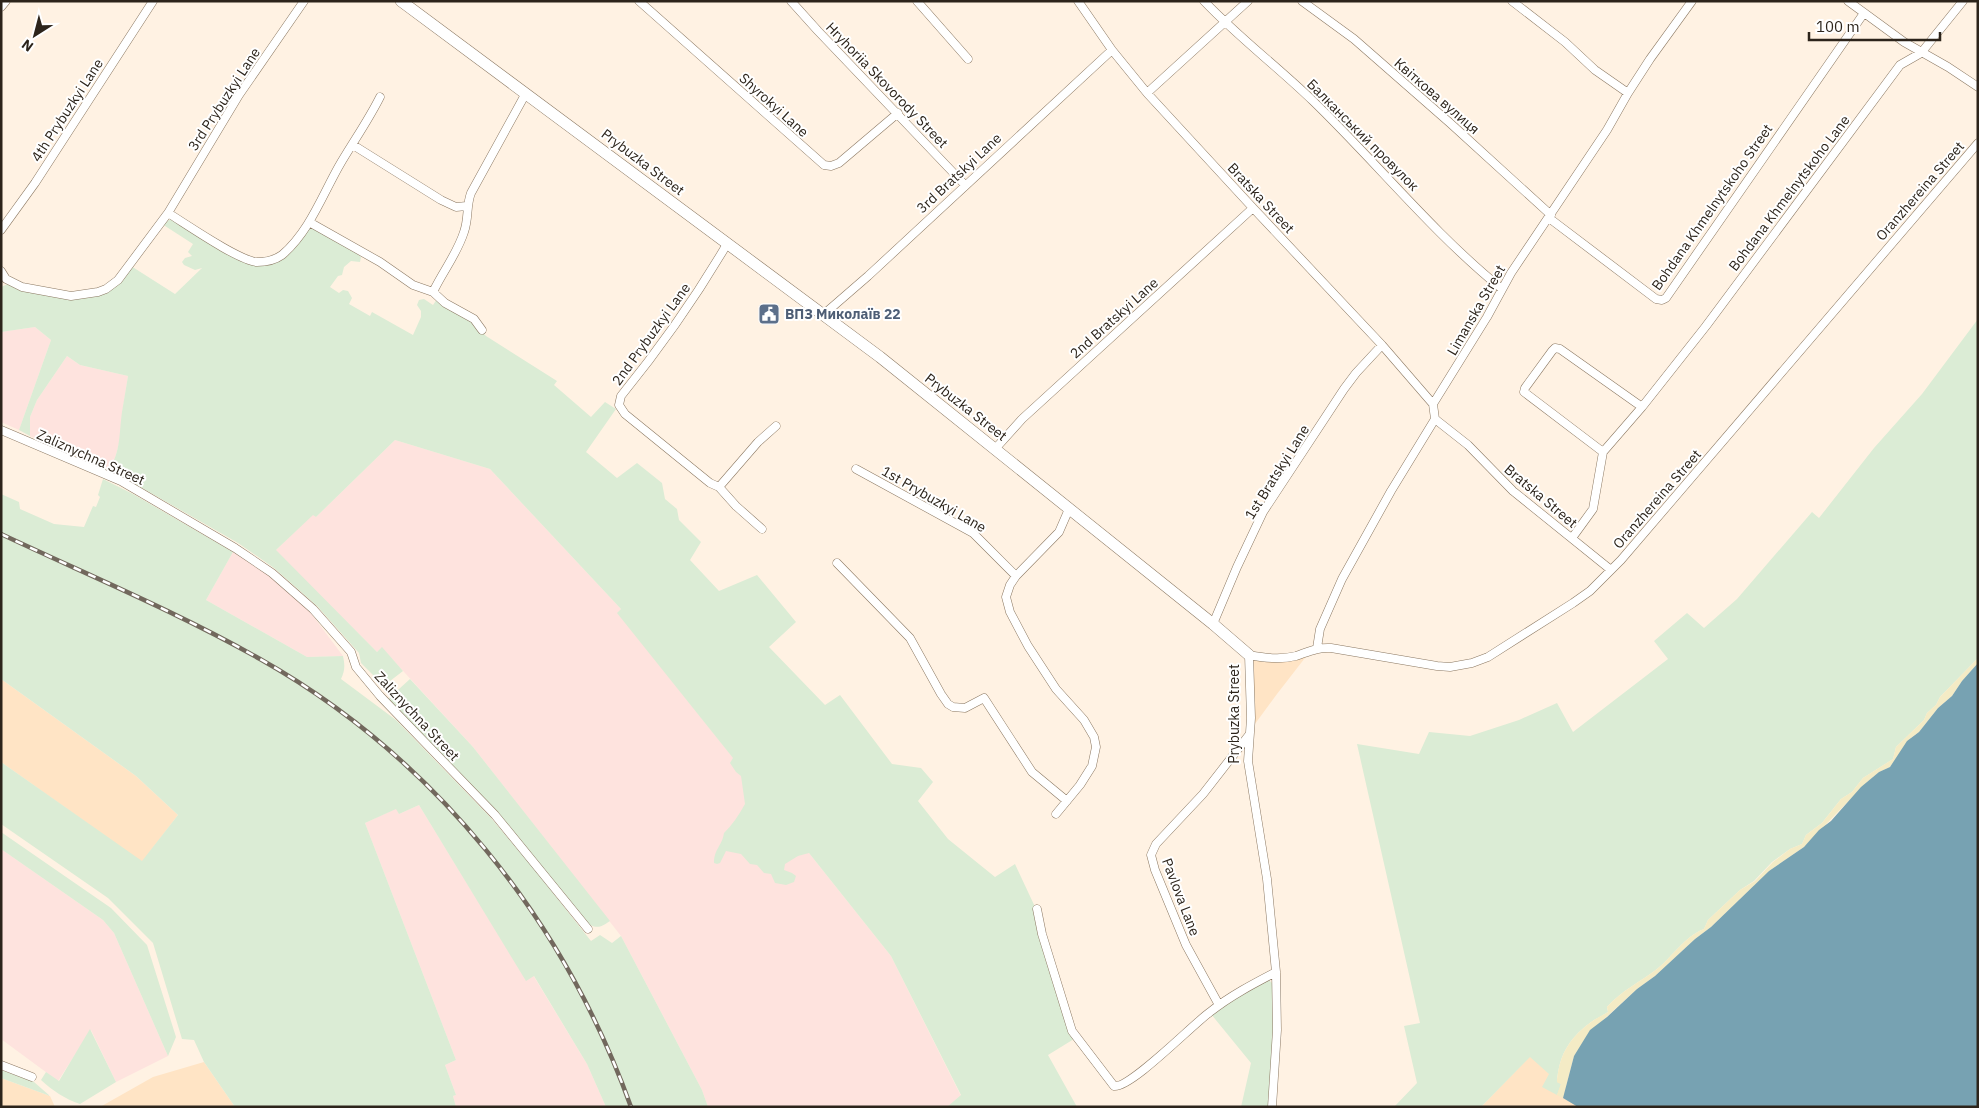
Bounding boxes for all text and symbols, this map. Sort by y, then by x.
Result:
north arrow [10,10,60,60]
scale bar [1809,10,1940,42]
text: 100 m [1816,17,1860,36]
street label: Hryhoriia Skovorody Street [822,18,952,152]
text: N [18,35,37,56]
street label: 3rd Prybuzkyi Lane [184,44,264,154]
street label: Квіткова вулиця [1391,54,1483,138]
street label: 4th Prybuzkyi Lane [27,55,107,165]
street label: Shyrokyi Lane [736,69,813,141]
street label: Балканський провулок [1303,75,1423,195]
street label: Bohdana Khmelnytskoho Lane [1724,111,1854,275]
street label: Bohdana Khmelnytskoho Street [1648,120,1776,294]
street label: Prybuzka Street [598,125,688,199]
street label: 3rd Bratskyi Lane [913,129,1005,217]
street label: Oranzhereina Street [1872,138,1968,244]
street label: Bratska Street [1224,159,1298,237]
street label: Limanska Street [1443,261,1509,358]
street label: 2nd Bratskyi Lane [1066,273,1162,362]
street label: 2nd Prybuzkyi Lane [608,279,694,389]
public building icon: ВПЗ Миколаїв 22 [757,302,781,326]
place label: ВПЗ Миколаїв 22 [785,305,901,323]
street label: Prybuzka Street [921,369,1011,445]
street label: 1st Bratskyi Lane [1241,421,1313,523]
street label: Zaliznychna Street [34,425,148,489]
street label: Oranzhereina Street [1609,446,1705,552]
street label: Bratska Street [1501,460,1581,532]
street label: 1st Prybuzkyi Lane [878,462,990,536]
street label: Prybuzka Street [1225,664,1243,764]
street label: Zaliznychna Street [371,667,463,765]
street label: Pavlova Lane [1158,856,1204,939]

